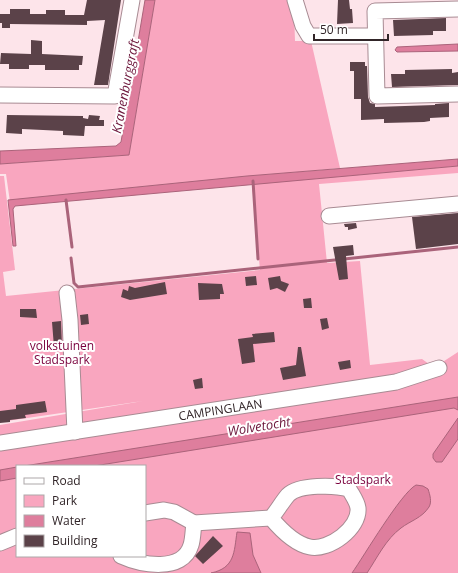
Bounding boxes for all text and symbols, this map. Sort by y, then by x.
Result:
scale bar [314,16,388,42]
text: 50 m [320,21,348,38]
water label: Kranenburggraft [107,37,143,135]
park label: volkstuinen Stadspark [30,337,94,368]
street label: CAMPINGLAAN [177,394,264,424]
water label: Wolvetocht [226,412,292,440]
legend [16,465,146,557]
park label: Stadspark [335,471,392,488]
text: Road [52,472,81,489]
text: Park [52,492,78,509]
text: Water [52,512,86,529]
text: Building [52,532,98,549]

